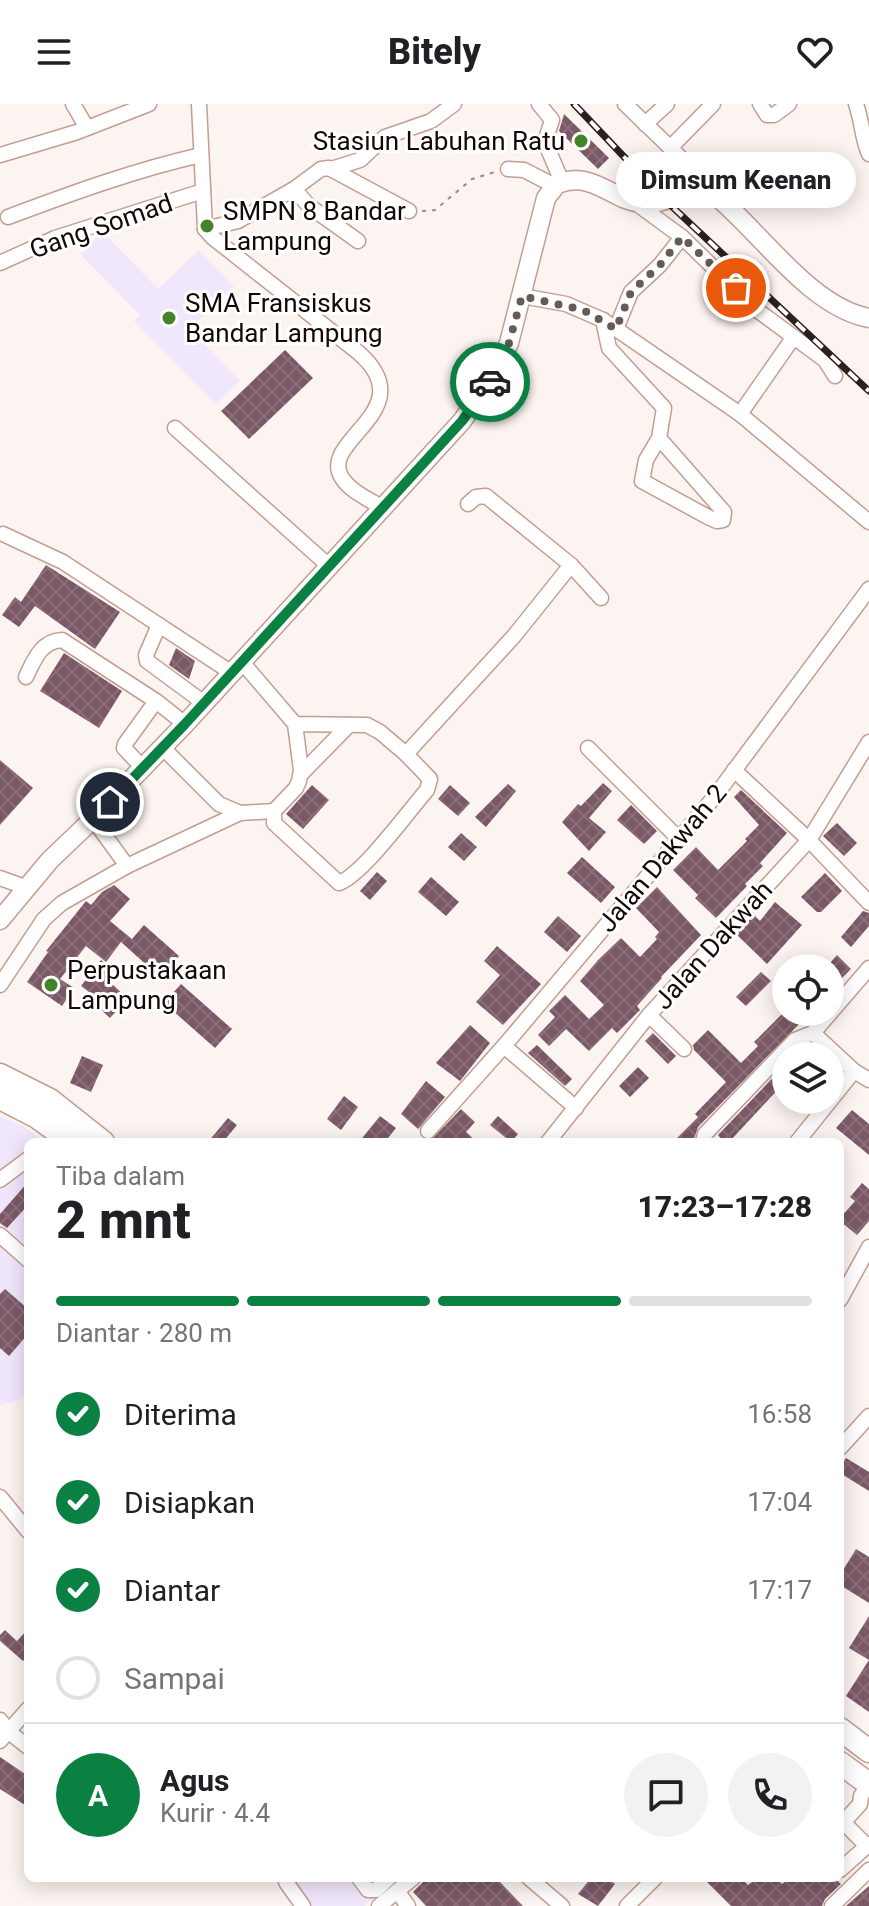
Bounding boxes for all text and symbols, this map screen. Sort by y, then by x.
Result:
icon: menu [32,30,76,74]
icon: heart [793,30,837,74]
text: Bitely [388,31,481,73]
place label: Stasiun Labuhan Ratu [313,126,565,156]
marker: Stasiun Labuhan Ratu [572,132,590,150]
callout: Dimsum Keenan [616,152,856,208]
text: Dimsum Keenan [641,165,831,195]
street label: Gang Somad [26,188,176,264]
place label: SMPN 8 Bandar Lampung [223,196,406,256]
marker: SMPN 8 Bandar Lampung [198,217,216,235]
pin [702,254,770,322]
icon: bag [714,266,758,310]
place label: SMA Fransiskus Bandar Lampung [185,288,383,348]
marker: SMA Fransiskus Bandar Lampung [160,309,178,327]
courier [450,342,530,422]
icon: car [468,360,512,404]
pin [76,768,144,836]
street label: Jalan Dakwah 2 [592,778,732,938]
icon: home [88,780,132,824]
street label: Jalan Dakwah [648,875,778,1015]
map controls [772,954,844,1114]
button: locate [772,954,844,1026]
place label: Perpustakaan Lampung [67,955,227,1015]
marker: Perpustakaan Lampung [42,976,60,994]
button: layers [772,1042,844,1114]
text: Tiba dalam [56,1161,185,1191]
text: 17:23–17:28 [637,1189,812,1224]
text: 2 mnt [56,1190,191,1251]
text: Diantar · 280 m [56,1318,232,1348]
icon: check [56,1392,100,1436]
text: Diterima [124,1397,237,1432]
text: 16:58 [747,1399,812,1429]
icon: check [56,1480,100,1524]
text: Disiapkan [124,1485,255,1520]
text: 17:04 [747,1487,812,1517]
icon: check [56,1568,100,1612]
text: Diantar [124,1573,220,1608]
text: 17:17 [747,1575,812,1605]
text: Sampai [124,1661,225,1696]
button: chat [624,1753,708,1837]
button: phone [728,1753,812,1837]
text: Agus [160,1763,230,1798]
text: A [88,1778,108,1813]
text: Kurir · 4.4 [160,1798,270,1828]

